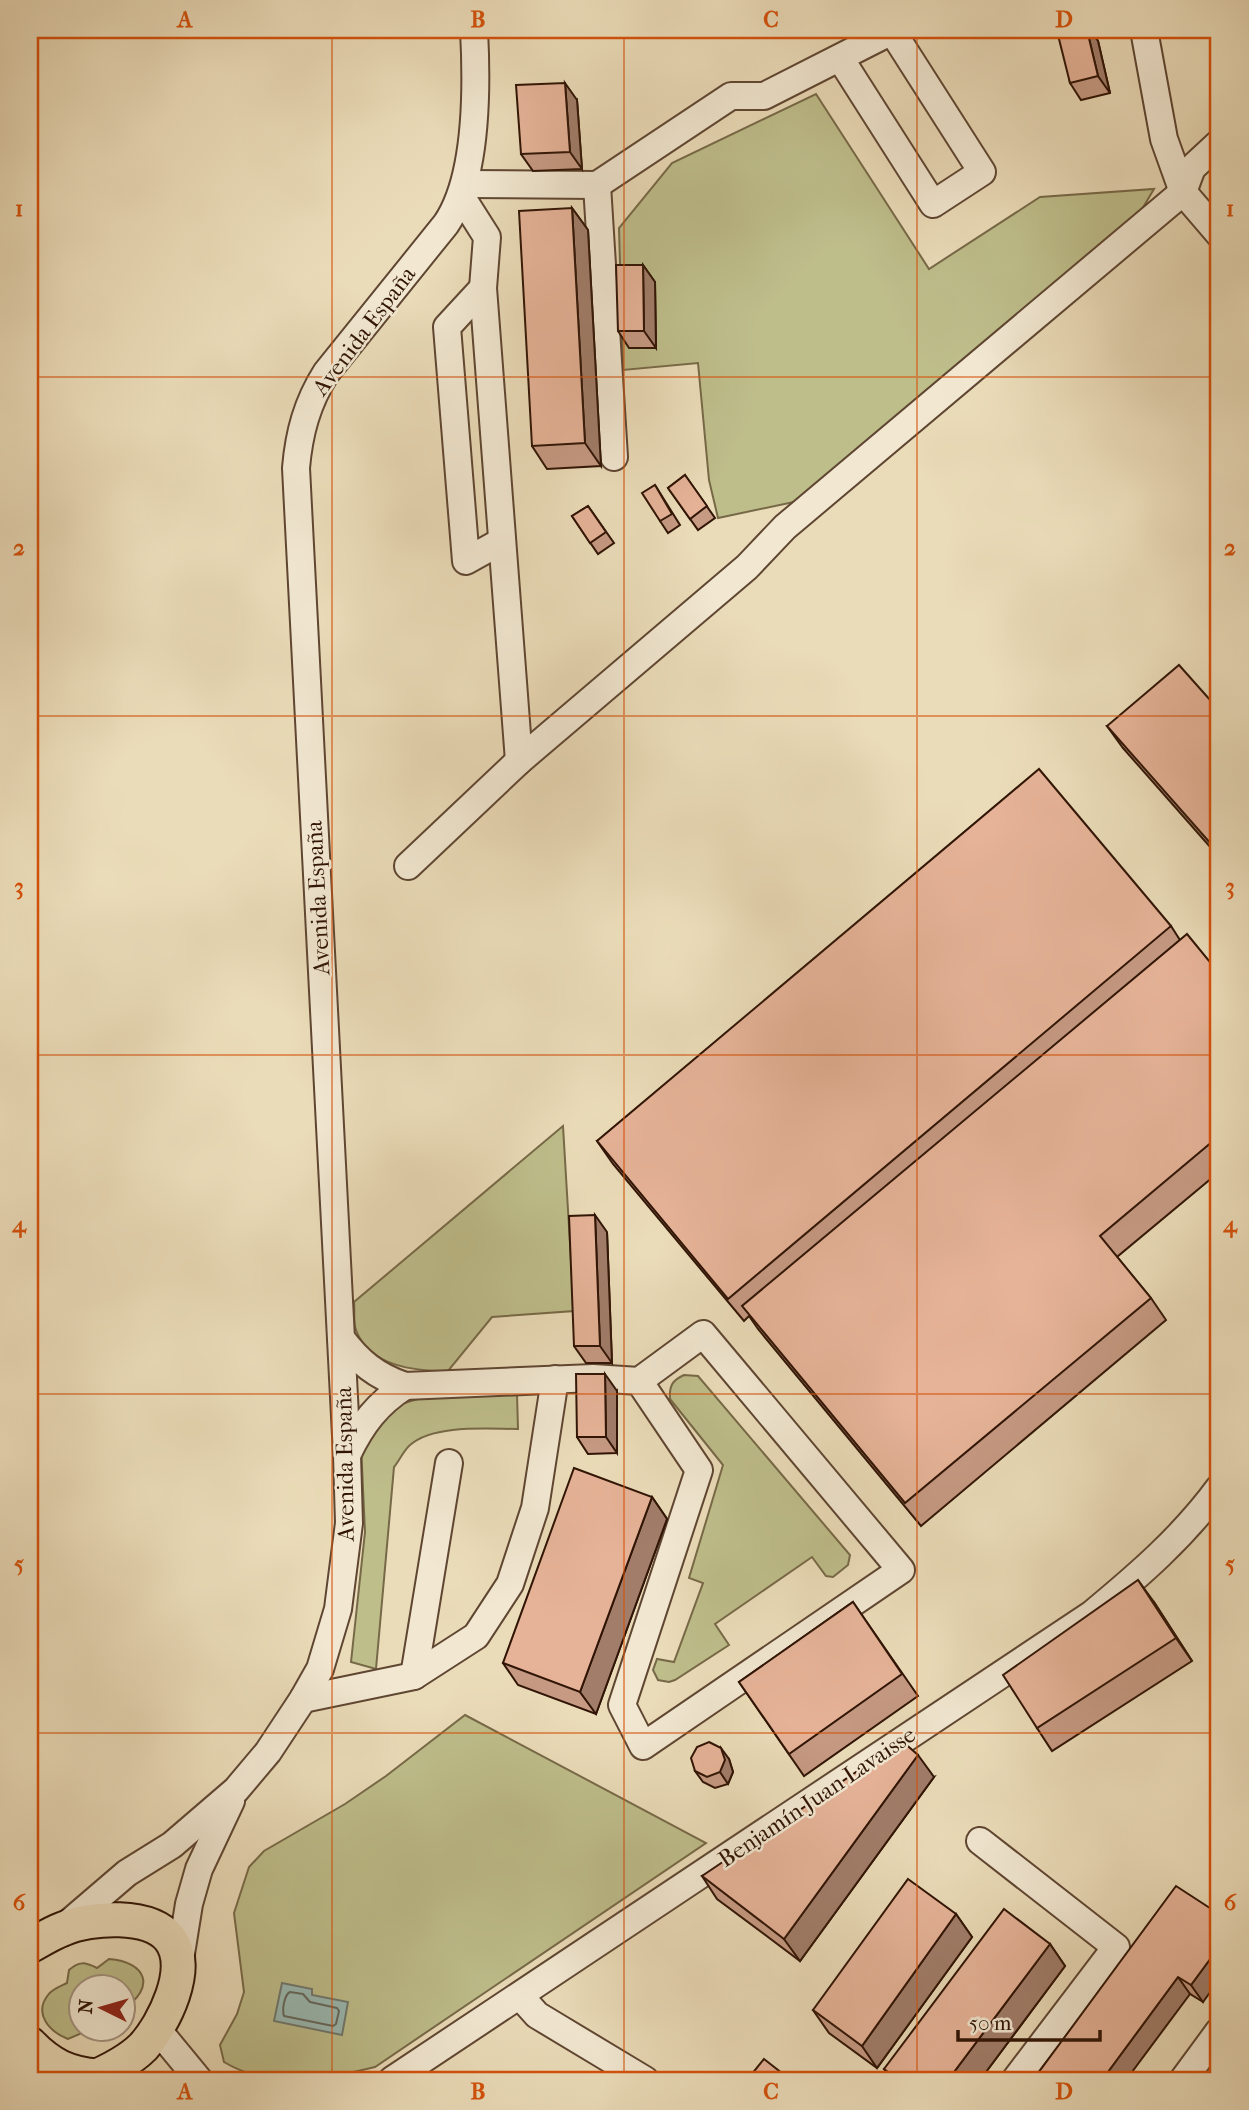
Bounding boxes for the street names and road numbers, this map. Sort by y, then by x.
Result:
street label: Avenida España [306,261,422,402]
street label: Avenida España [300,820,336,977]
street label: Avenida España [330,1386,360,1543]
street label: Benjamín Juan Lavaisse [713,1721,921,1873]

